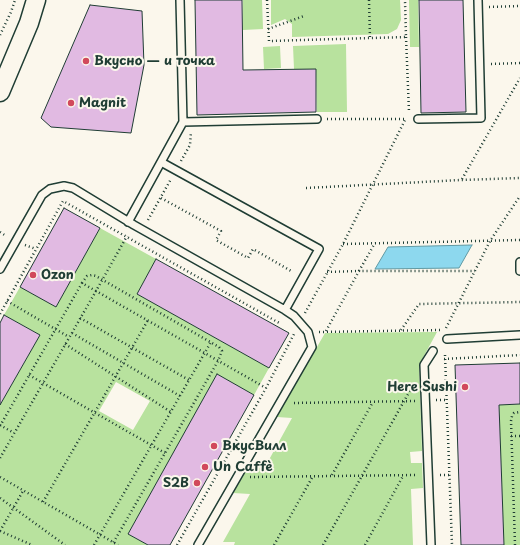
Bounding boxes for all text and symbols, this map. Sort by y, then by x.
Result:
place label: Вкусно — и точка [94,53,215,69]
marker: Вкусно — и точка [81,56,91,66]
place label: Magnit [79,95,126,111]
marker: Magnit [66,98,76,108]
place label: Ozon [41,267,74,283]
marker: Ozon [28,270,38,280]
place label: Here Sushi [387,379,457,395]
marker: Here Sushi [460,382,470,392]
place label: ВкусВилл [222,438,287,454]
marker: ВкусВилл [209,441,219,451]
place label: Un Caffè [213,459,273,475]
marker: Un Caffè [200,462,210,472]
place label: S2B [163,475,189,491]
marker: S2B [192,478,202,488]

